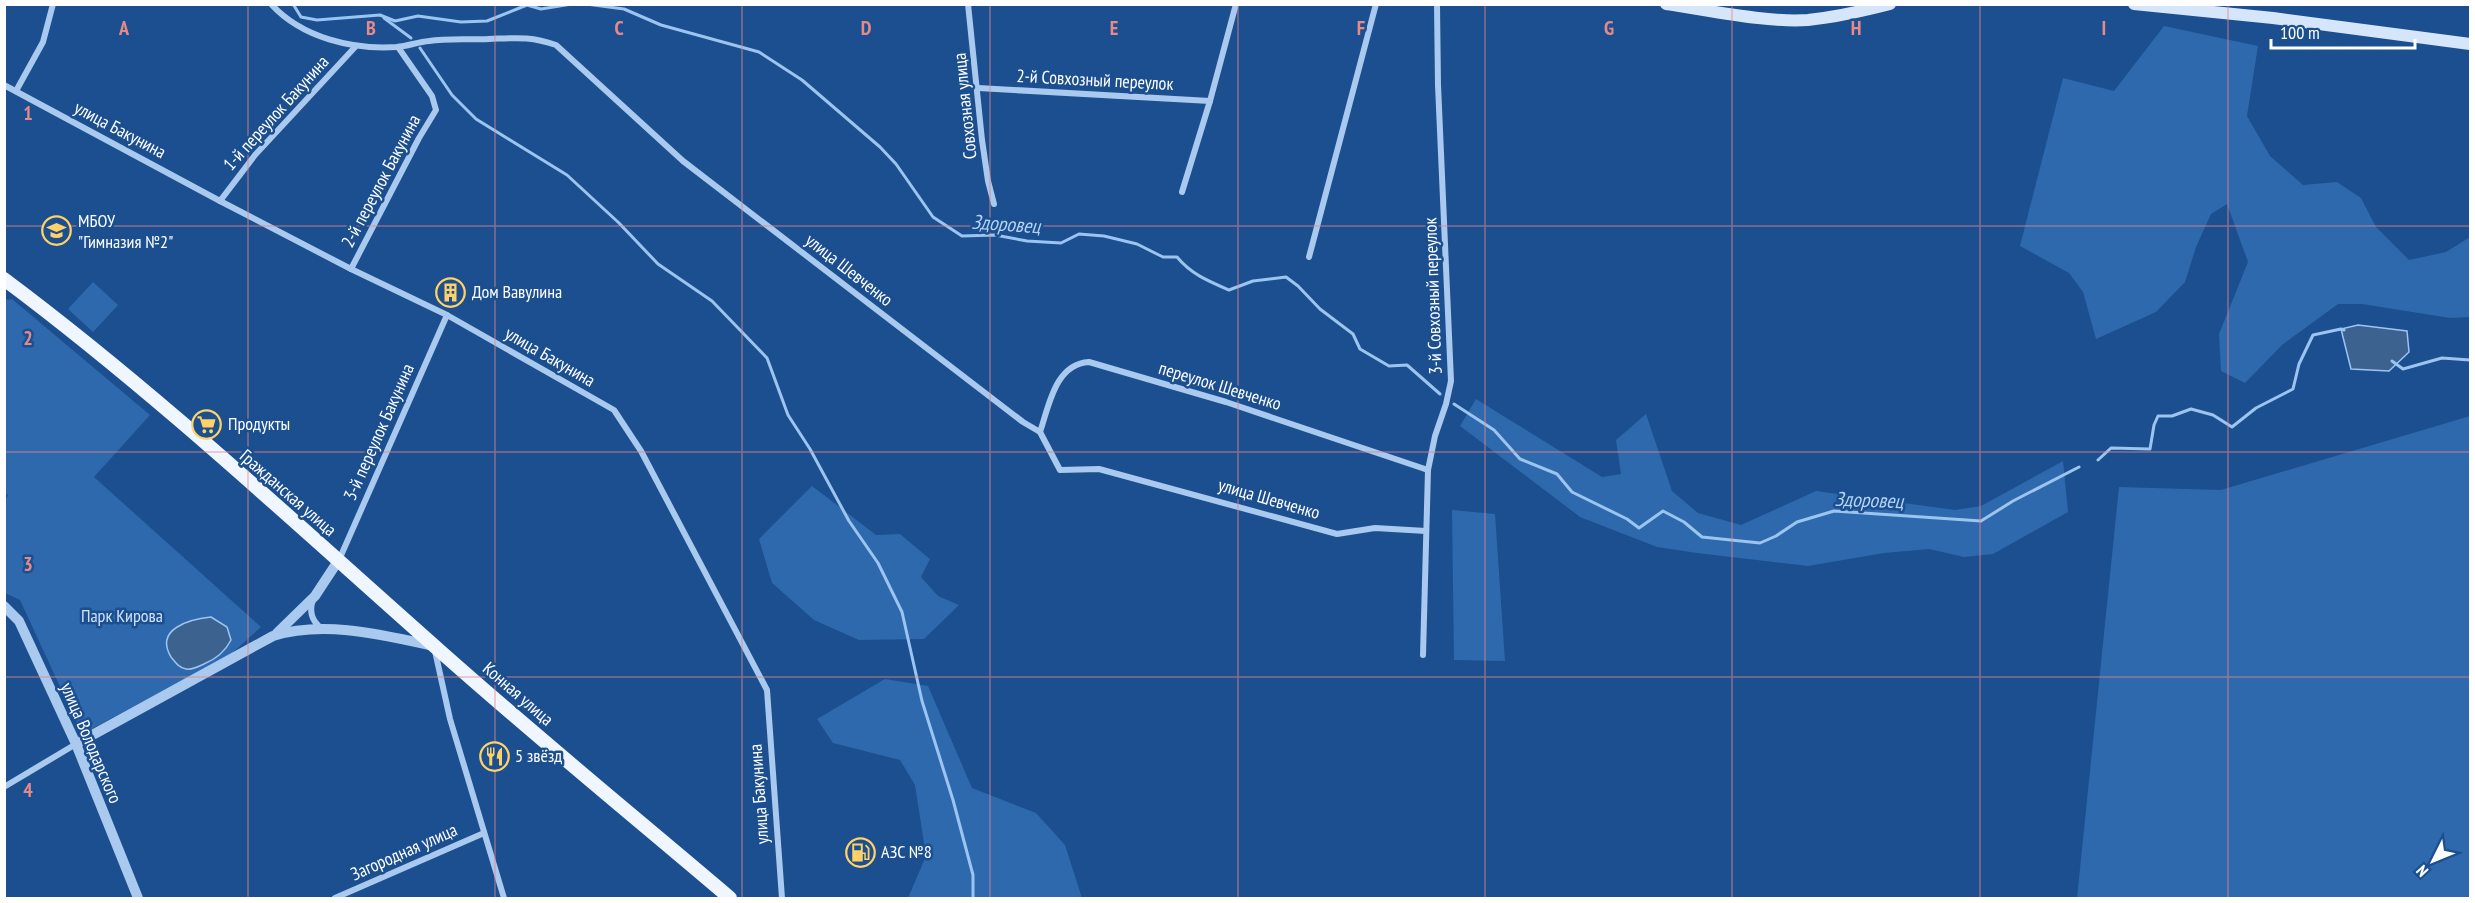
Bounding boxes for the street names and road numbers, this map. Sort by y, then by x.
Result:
street label: 1-й переулок Бакунина [218,50,333,175]
street label: Совхозная улица [947,52,982,160]
street label: 2-й Совхозный переулок [1016,64,1174,95]
street label: улица Бакунина [71,96,170,163]
street label: 2-й переулок Бакунина [336,110,425,251]
street label: 3-й Совхозный переулок [1418,217,1447,375]
street label: улица Шевченко [801,228,898,311]
street label: улица Бакунина [501,322,599,392]
street label: переулок Шевченко [1156,356,1284,415]
street label: 3-й переулок Бакунина [338,360,419,504]
street label: Гражданская улица [235,444,342,541]
street label: улица Шевченко [1216,473,1323,524]
street label: Конная улица [478,657,558,731]
street label: улица Володарского [56,679,127,807]
street label: улица Бакунина [744,743,773,845]
street label: Загородная улица [347,818,461,885]

